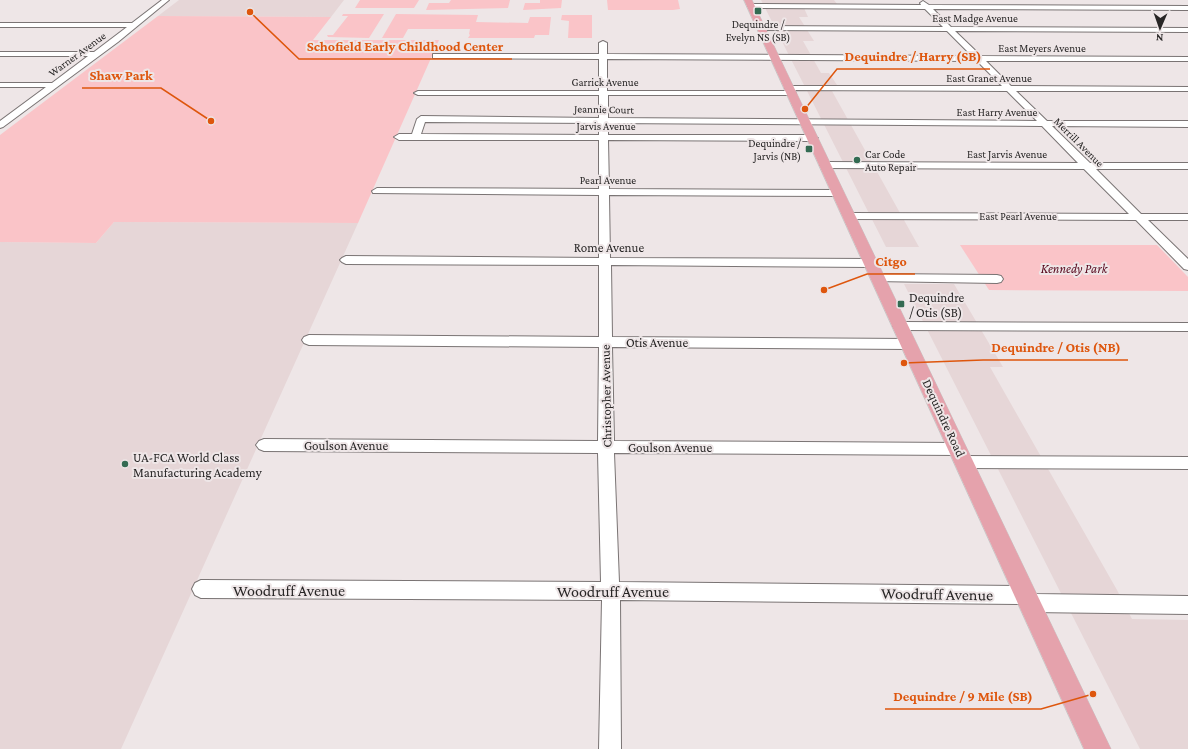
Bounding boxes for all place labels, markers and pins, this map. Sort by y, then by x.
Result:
marker: Dequindre / Evelyn NS (SB) [753,6,763,16]
place label: Dequindre / Evelyn NS (SB) [726,18,790,44]
callout: Schofield Early Childhood Center [299,33,512,59]
callout: Dequindre / Harry (SB) [837,43,990,69]
callout: Shaw Park [82,62,161,88]
place label: Dequindre / Jarvis (NB) [748,137,802,163]
marker: Dequindre / Jarvis (NB) [804,144,814,154]
place label: Car Code Auto Repair [865,148,917,174]
marker: Car Code Auto Repair [852,155,862,165]
callout: Citgo [867,248,915,274]
place label: Dequindre / Otis (SB) [909,290,964,321]
marker: Dequindre / Otis (SB) [896,299,906,309]
callout: Dequindre / Otis (NB) [983,334,1128,360]
place label: UA-FCA World Class Manufacturing Academy [133,450,263,480]
marker: UA-FCA World Class Manufacturing Academy [120,459,130,469]
callout: Dequindre / 9 Mile (SB) [885,683,1041,709]

